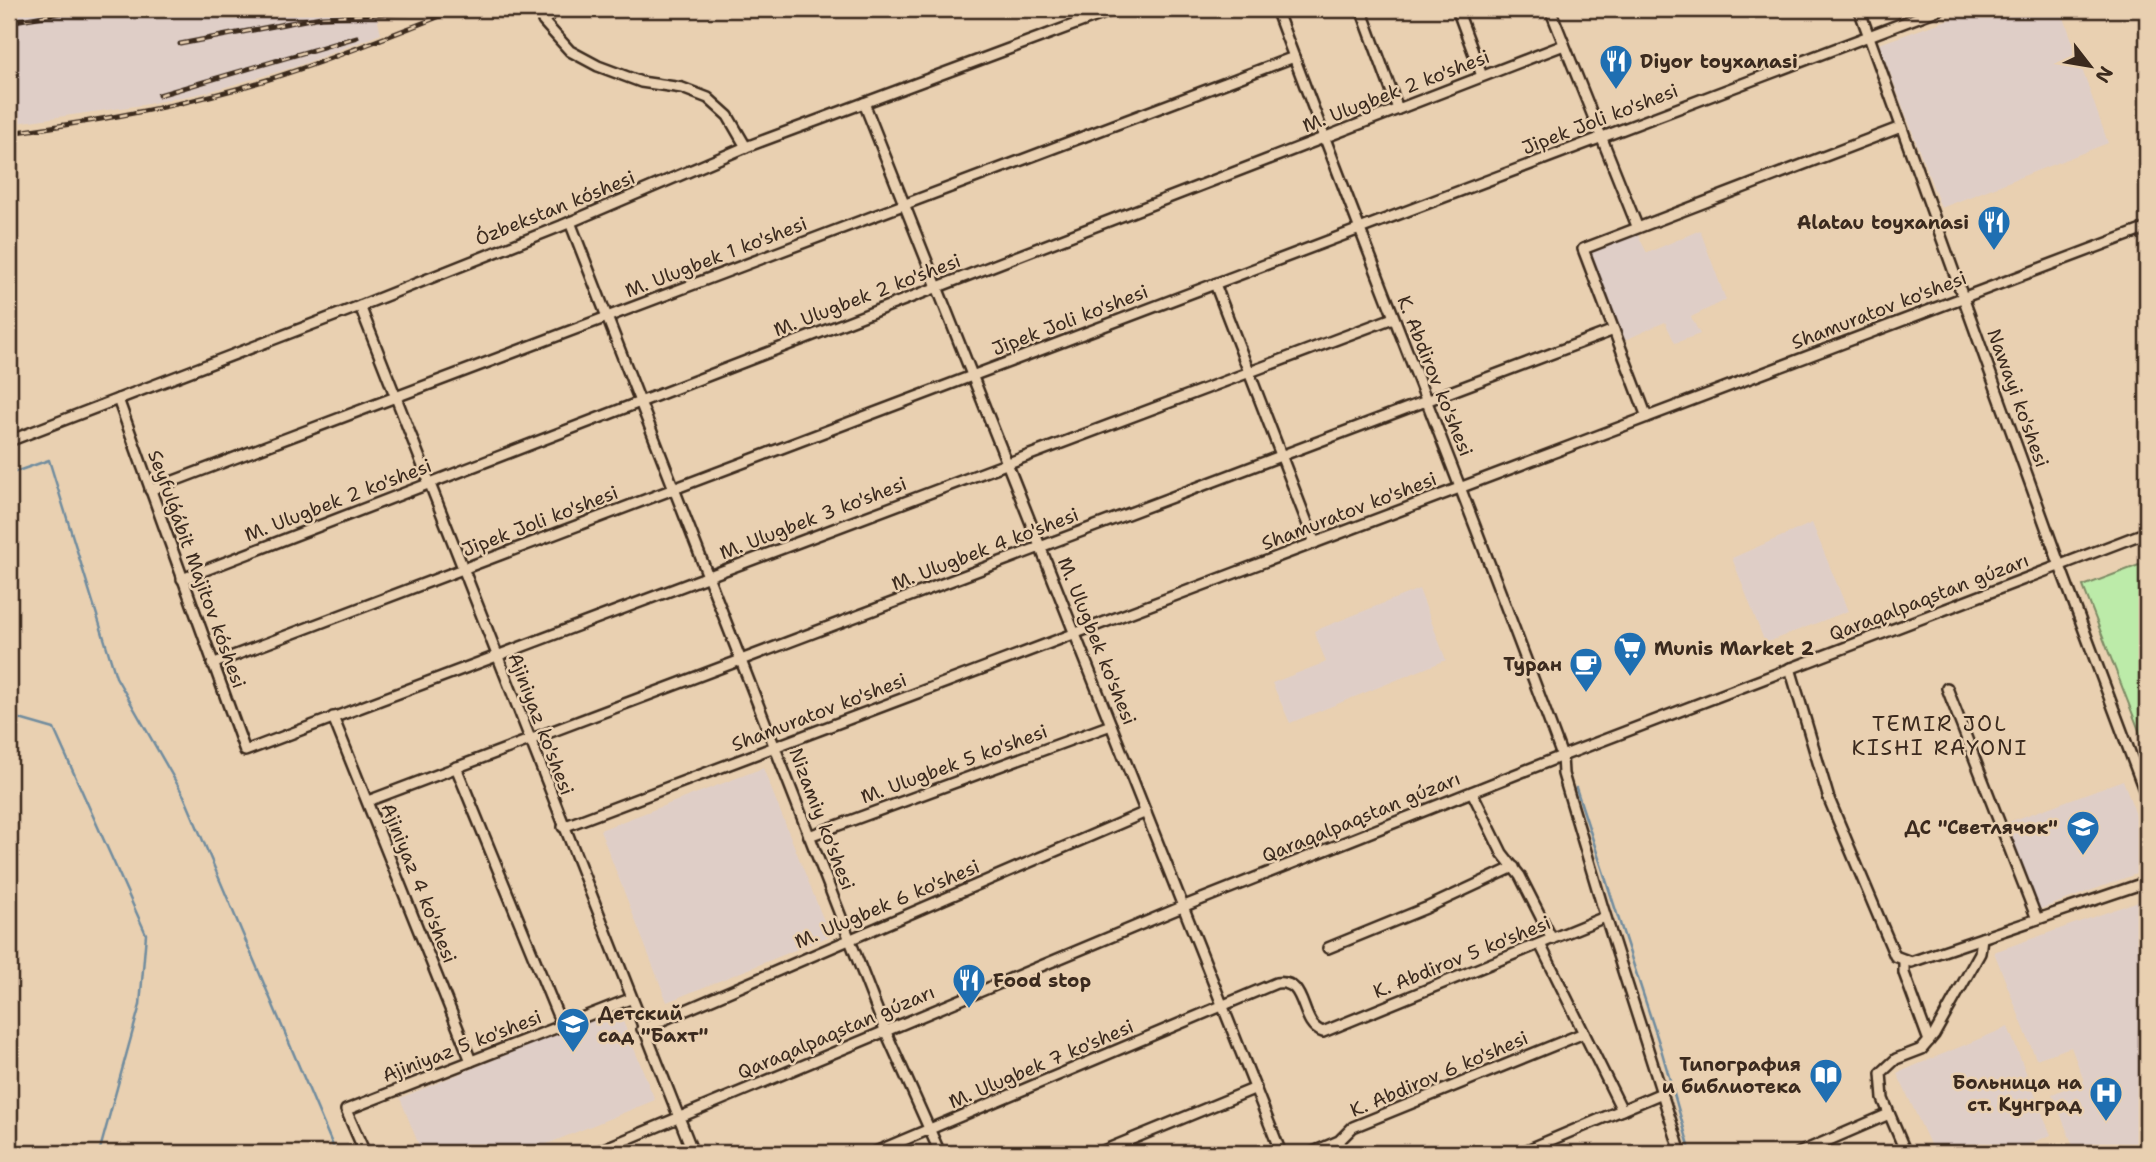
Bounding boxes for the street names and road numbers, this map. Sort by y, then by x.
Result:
street label: M. Ulugbek 2 ko'shesi [1299,44,1493,138]
street label: Jipek Joli ko'shesi [1518,78,1682,160]
street label: Ózbekstan kóshesi [471,164,639,251]
street label: M. Ulugbek 1 ko'shesi [621,211,811,303]
street label: M. Ulugbek 2 ko'shesi [770,248,964,342]
street label: Shamuratov ko'shesi [1788,265,1970,355]
street label: Jipek Joli ko'shesi [988,279,1152,361]
street label: K. Abdirov ko'shesi [1391,292,1479,460]
street label: Nawayi ko'shesi [1981,325,2055,471]
street label: Seyfulǵábit Majitov kóshesi [142,446,252,692]
street label: M. Ulugbek 2 ko'shesi [241,453,435,547]
street label: Shamuratov ko'shesi [1258,466,1440,556]
street label: M. Ulugbek 3 ko'shesi [716,471,910,565]
street label: Jipek Joli ko'shesi [458,480,622,562]
street label: M. Ulugbek 4 ko'shesi [888,502,1082,596]
street label: Qaraqalpaqstan gúzarı [1826,547,2032,647]
street label: M. Ulugbek ko'shesi [1052,553,1142,729]
street label: Ajiniyaz ko'shesi [502,649,580,799]
street label: Shamuratov ko'shesi [728,667,910,757]
street label: M. Ulugbek 5 ko'shesi [857,719,1051,809]
street label: Nizamiy ko'shesi [783,744,861,894]
street label: Qaraqalpaqstan gúzarı [1258,766,1464,868]
street label: Ajiniyaz 4 ko'shesi [375,799,463,967]
street label: M. Ulugbek 6 ko'shesi [791,854,983,954]
street label: K. Abdirov 5 ko'shesi [1369,910,1555,1004]
street label: Qaraqalpaqstan gúzarı [734,979,938,1085]
street label: Ajiniyaz 5 ko'shesi [379,1004,545,1088]
street label: M. Ulugbek 7 ko'shesi [945,1014,1137,1114]
street label: K. Abdirov 6 ko'shesi [1346,1025,1532,1123]

